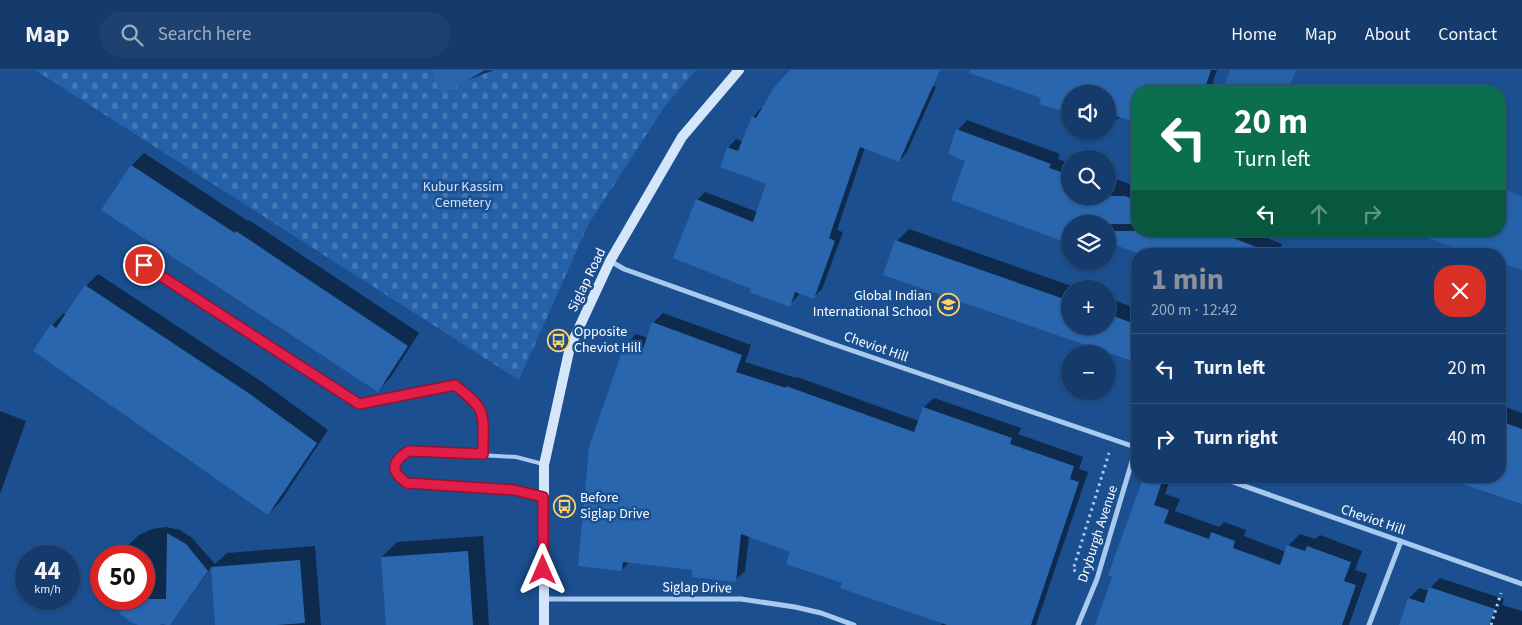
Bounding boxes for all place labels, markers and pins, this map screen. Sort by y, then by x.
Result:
pin [123,244,165,286]
place label: Global Indian International School [813,286,932,322]
school or university icon: Global Indian International School [936,292,960,316]
place label: Opposite Cheviot Hill [574,322,642,358]
bus stop icon: Opposite Cheviot Hill [546,328,570,352]
place label: Before Siglap Drive [580,488,650,524]
bus stop icon: Before Siglap Drive [552,494,576,518]

